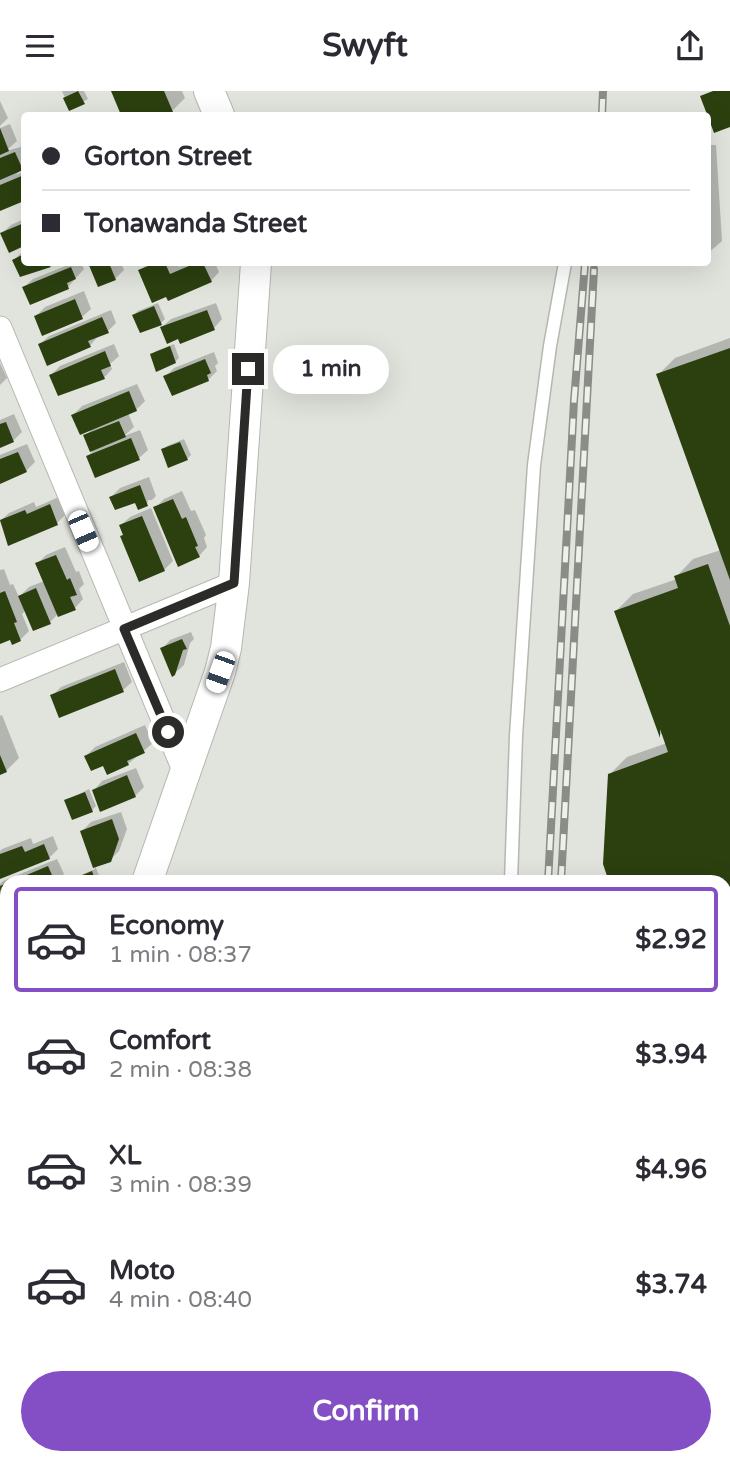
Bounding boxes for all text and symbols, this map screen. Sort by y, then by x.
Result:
icon: menu [21,27,59,65]
text: Swyft [322,27,408,65]
icon: share [671,27,709,65]
text: Gorton Street [84,141,252,172]
text: Tonawanda Street [84,208,307,239]
callout: 1 min [272,345,388,393]
route end [232,353,264,385]
text: 1 min [300,355,362,383]
car [66,508,101,554]
car [203,649,238,695]
route start [152,716,184,748]
icon: car [25,908,88,971]
text: Economy [109,910,224,941]
text: $2.92 [635,924,707,955]
text: 1 min · 08:37 [109,941,252,969]
icon: car [25,1023,88,1086]
text: Comfort [109,1025,211,1056]
text: $3.94 [635,1039,707,1070]
text: 2 min · 08:38 [109,1056,252,1084]
icon: car [25,1138,88,1201]
text: XL [109,1140,141,1171]
text: $4.96 [635,1154,707,1185]
text: 3 min · 08:39 [109,1171,252,1199]
icon: car [25,1253,88,1316]
text: Moto [109,1255,175,1286]
text: $3.74 [635,1269,707,1300]
text: 4 min · 08:40 [109,1286,252,1314]
button: Confirm [21,1371,711,1451]

